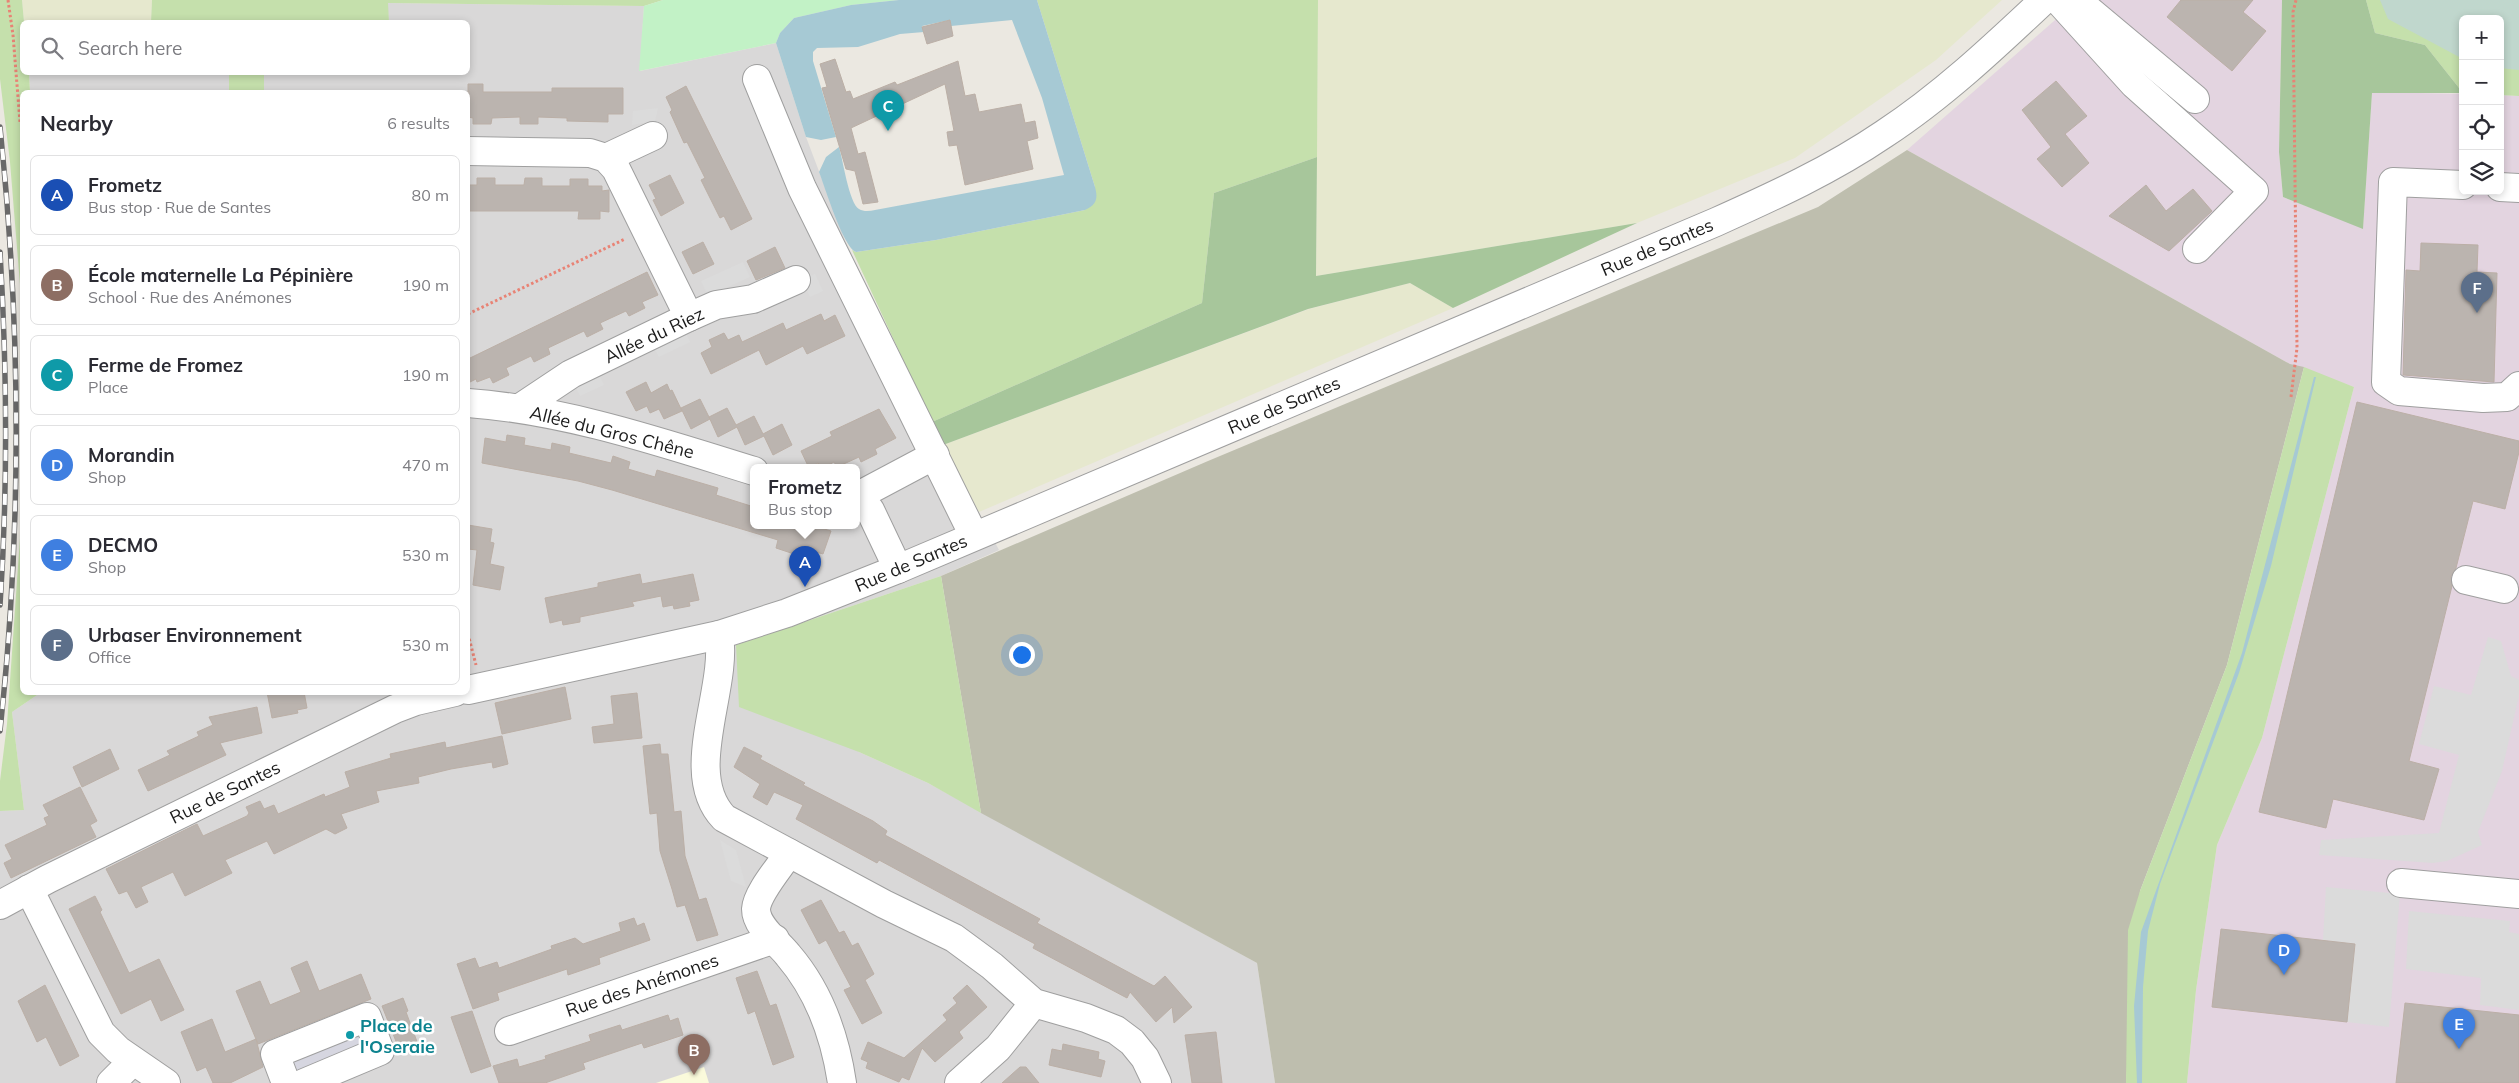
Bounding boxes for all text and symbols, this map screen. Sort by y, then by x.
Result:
map controls [2459,15,2504,195]
button: + [2459,15,2504,60]
search box [20,20,470,75]
icon: search [38,34,66,62]
text: Search here [78,36,182,60]
button: − [2459,60,2504,105]
pin: C [872,90,904,131]
button: locate [2459,105,2504,150]
text: Nearby [40,110,113,136]
text: 6 results [387,113,450,133]
button: layers [2459,150,2504,195]
text: Frometz [88,173,162,197]
text: A [51,185,63,205]
text: 80 m [412,185,449,205]
text: Bus stop · Rue de Santes [88,197,271,217]
street label: Rue de Santes [1597,213,1717,281]
text: École maternelle La Pépinière [88,263,353,287]
pin: F [2461,272,2493,313]
text: B [51,275,63,295]
text: 190 m [402,275,449,295]
text: School · Rue des Anémones [88,287,292,307]
street label: Allée du Riez [600,302,708,368]
text: Ferme de Fromez [88,353,243,377]
text: C [52,365,62,385]
text: 190 m [402,365,449,385]
street label: Rue de Santes [1224,371,1344,439]
text: Place [88,377,128,397]
street label: Allée du Gros Chêne [528,400,696,464]
text: Morandin [88,443,175,467]
text: D [51,455,63,475]
text: 470 m [402,455,449,475]
popup [750,464,860,529]
text: Shop [88,467,126,487]
text: Frometz [768,475,842,499]
text: Bus stop [768,499,832,519]
street label: Rue de Santes [851,529,971,597]
text: DECMO [88,533,158,557]
text: E [52,545,62,565]
text: 530 m [402,545,449,565]
pin: A [789,546,821,587]
text: Shop [88,557,126,577]
text: Urbaser Environnement [88,623,302,647]
text: F [52,635,62,655]
text: 530 m [402,635,449,655]
your location [1009,642,1035,668]
text: Office [88,647,131,667]
street label: Rue de Santes [166,755,284,829]
pin: D [2268,934,2300,975]
street label: Rue des Anémones [562,948,722,1022]
pin: E [2443,1008,2475,1049]
place label: Place de l'Oseraie [360,1014,435,1058]
marker: Place de l'Oseraie [344,1029,356,1041]
pin: B [678,1034,710,1075]

